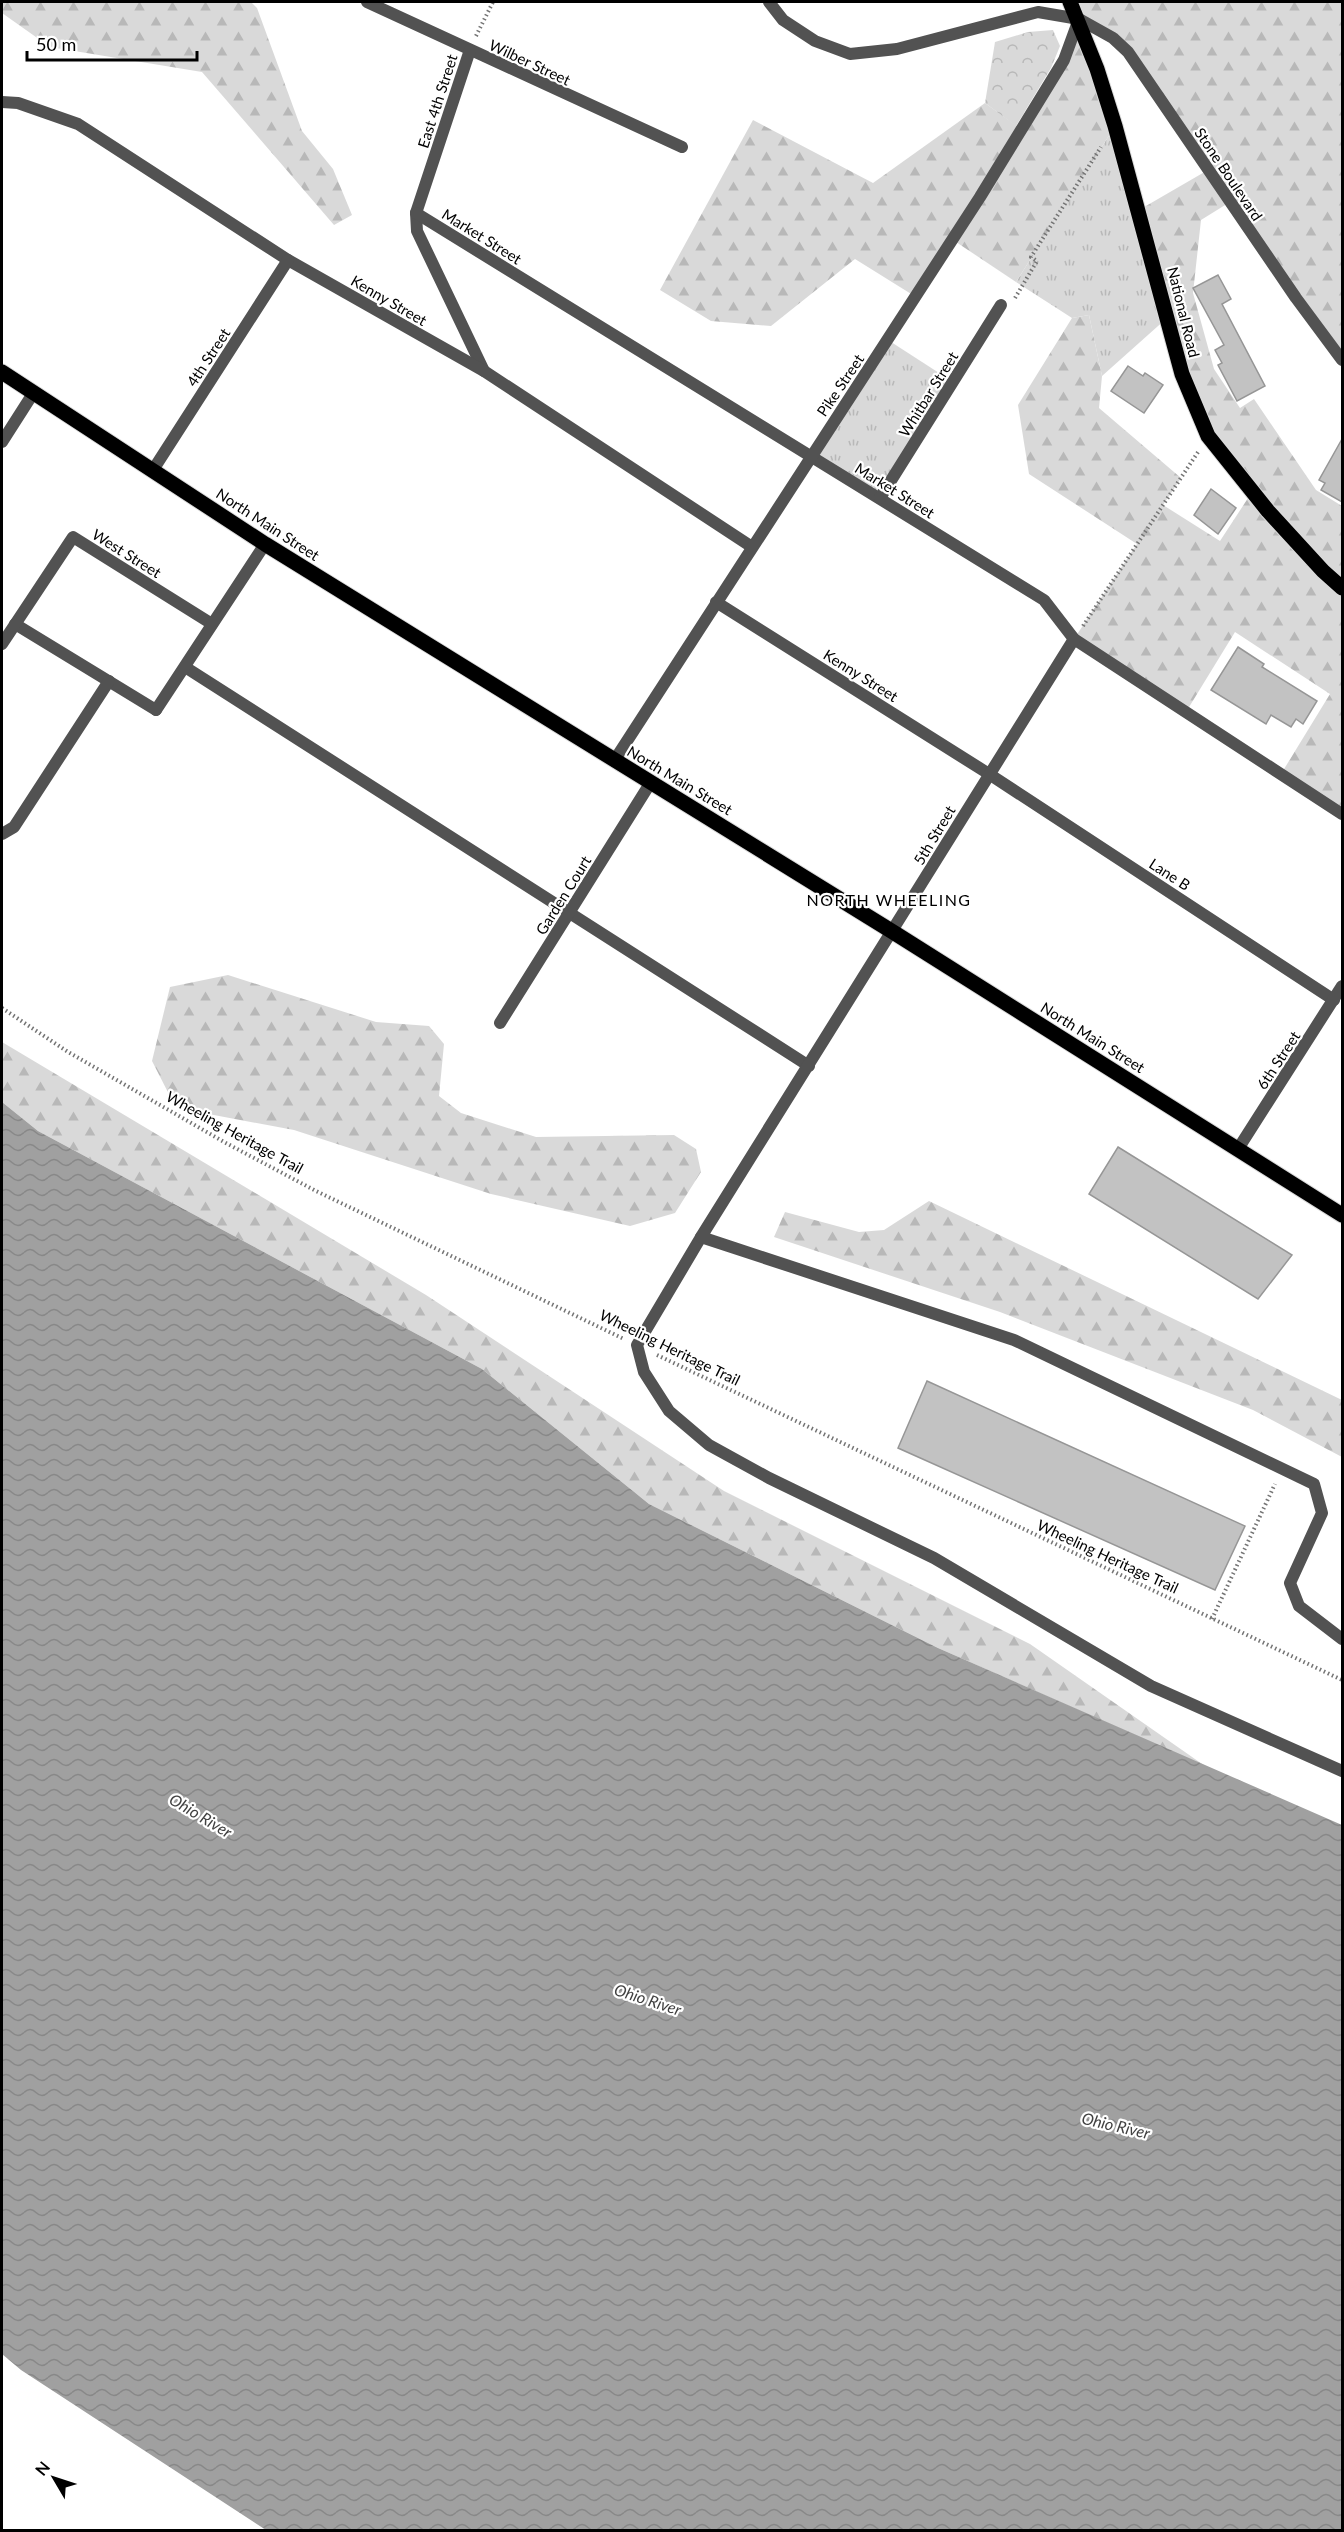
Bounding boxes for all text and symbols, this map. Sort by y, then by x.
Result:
scale bar [27,24,196,62]
text: 50 m [36,33,76,55]
street label: Wilber Street [487,35,574,89]
street label: East 4th Street [413,51,461,150]
street label: Stone Boulevard [1191,124,1267,224]
street label: Market Street [439,204,526,268]
street label: National Road [1164,265,1204,359]
street label: Kenny Street [348,271,431,329]
street label: 4th Street [183,324,234,389]
street label: Whitbar Street [895,348,962,440]
street label: Pike Street [813,350,868,419]
street label: Market Street [852,458,939,522]
street label: North Main Street [213,484,323,564]
street label: West Street [89,525,165,582]
street label: Kenny Street [820,645,902,705]
street label: North Main Street [624,742,736,819]
street label: 5th Street [909,802,959,868]
street label: Garden Court [532,852,595,938]
street label: Lane B [1146,854,1194,894]
district label: NORTH WHEELING [806,890,972,909]
street label: North Main Street [1038,998,1149,1077]
street label: 6th Street [1253,1027,1304,1092]
street label: Wheeling Heritage Trail [163,1087,307,1177]
street label: Wheeling Heritage Trail [597,1305,743,1389]
street label: Wheeling Heritage Trail [1034,1515,1182,1597]
water label: Ohio River [166,1789,236,1841]
water label: Ohio River [612,1979,684,2019]
water label: Ohio River [1080,2108,1153,2142]
north arrow [24,2448,84,2508]
text: N [31,2457,53,2479]

